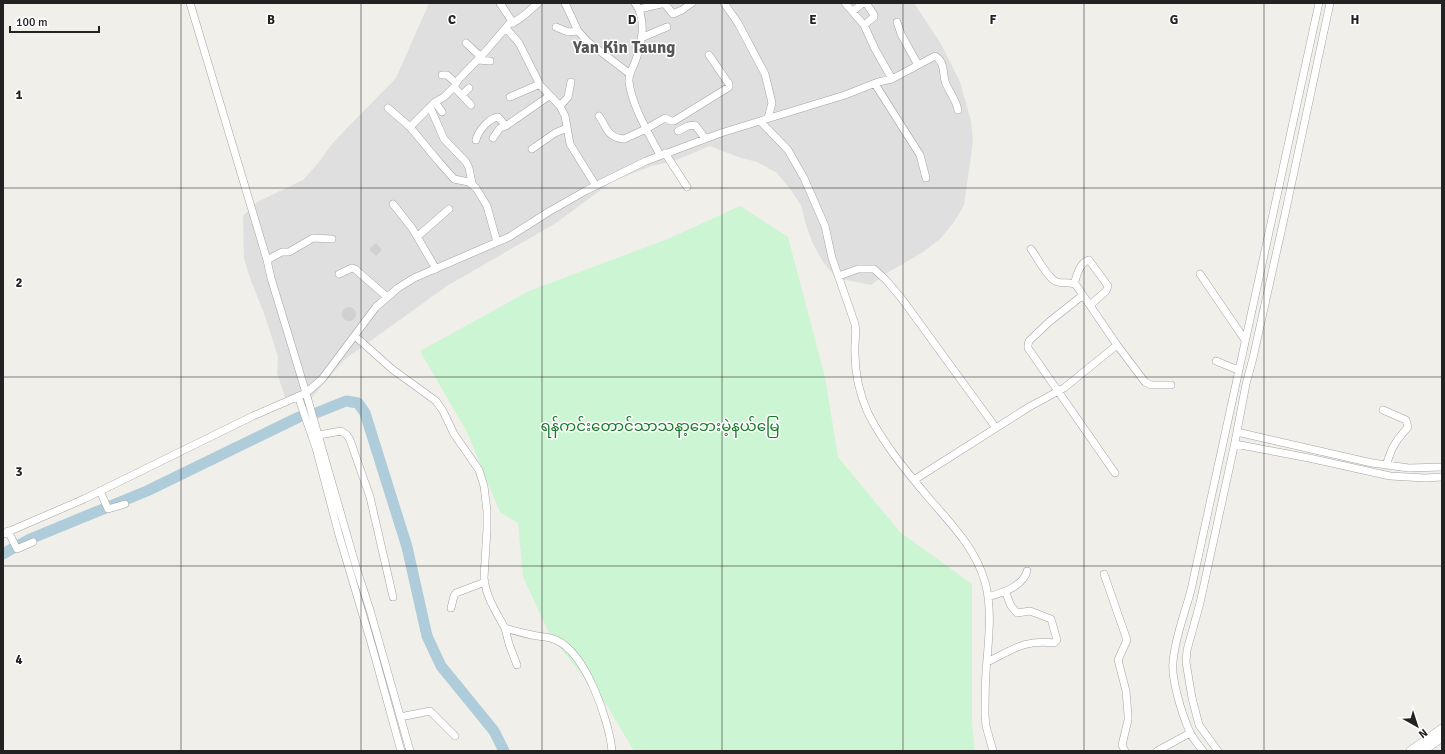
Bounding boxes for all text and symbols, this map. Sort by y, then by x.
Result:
scale bar [10,8,99,34]
text: B [267,12,275,28]
text: C [448,12,456,28]
text: D [628,12,637,28]
text: E [809,12,817,28]
text: F [990,12,997,28]
text: G [1170,12,1178,28]
text: H [1351,12,1359,28]
text: 100 m [16,15,48,30]
district label: Yan Kin Taung [572,37,675,58]
text: 1 [15,87,23,103]
text: 2 [15,275,23,291]
park label: ရန်ကင်းတောင်သာသနာ့ဘေးမဲ့နယ်မြေ [540,416,780,438]
text: 3 [15,464,23,480]
text: 4 [15,652,23,668]
north arrow [1397,706,1437,746]
text: N [1416,726,1430,741]

